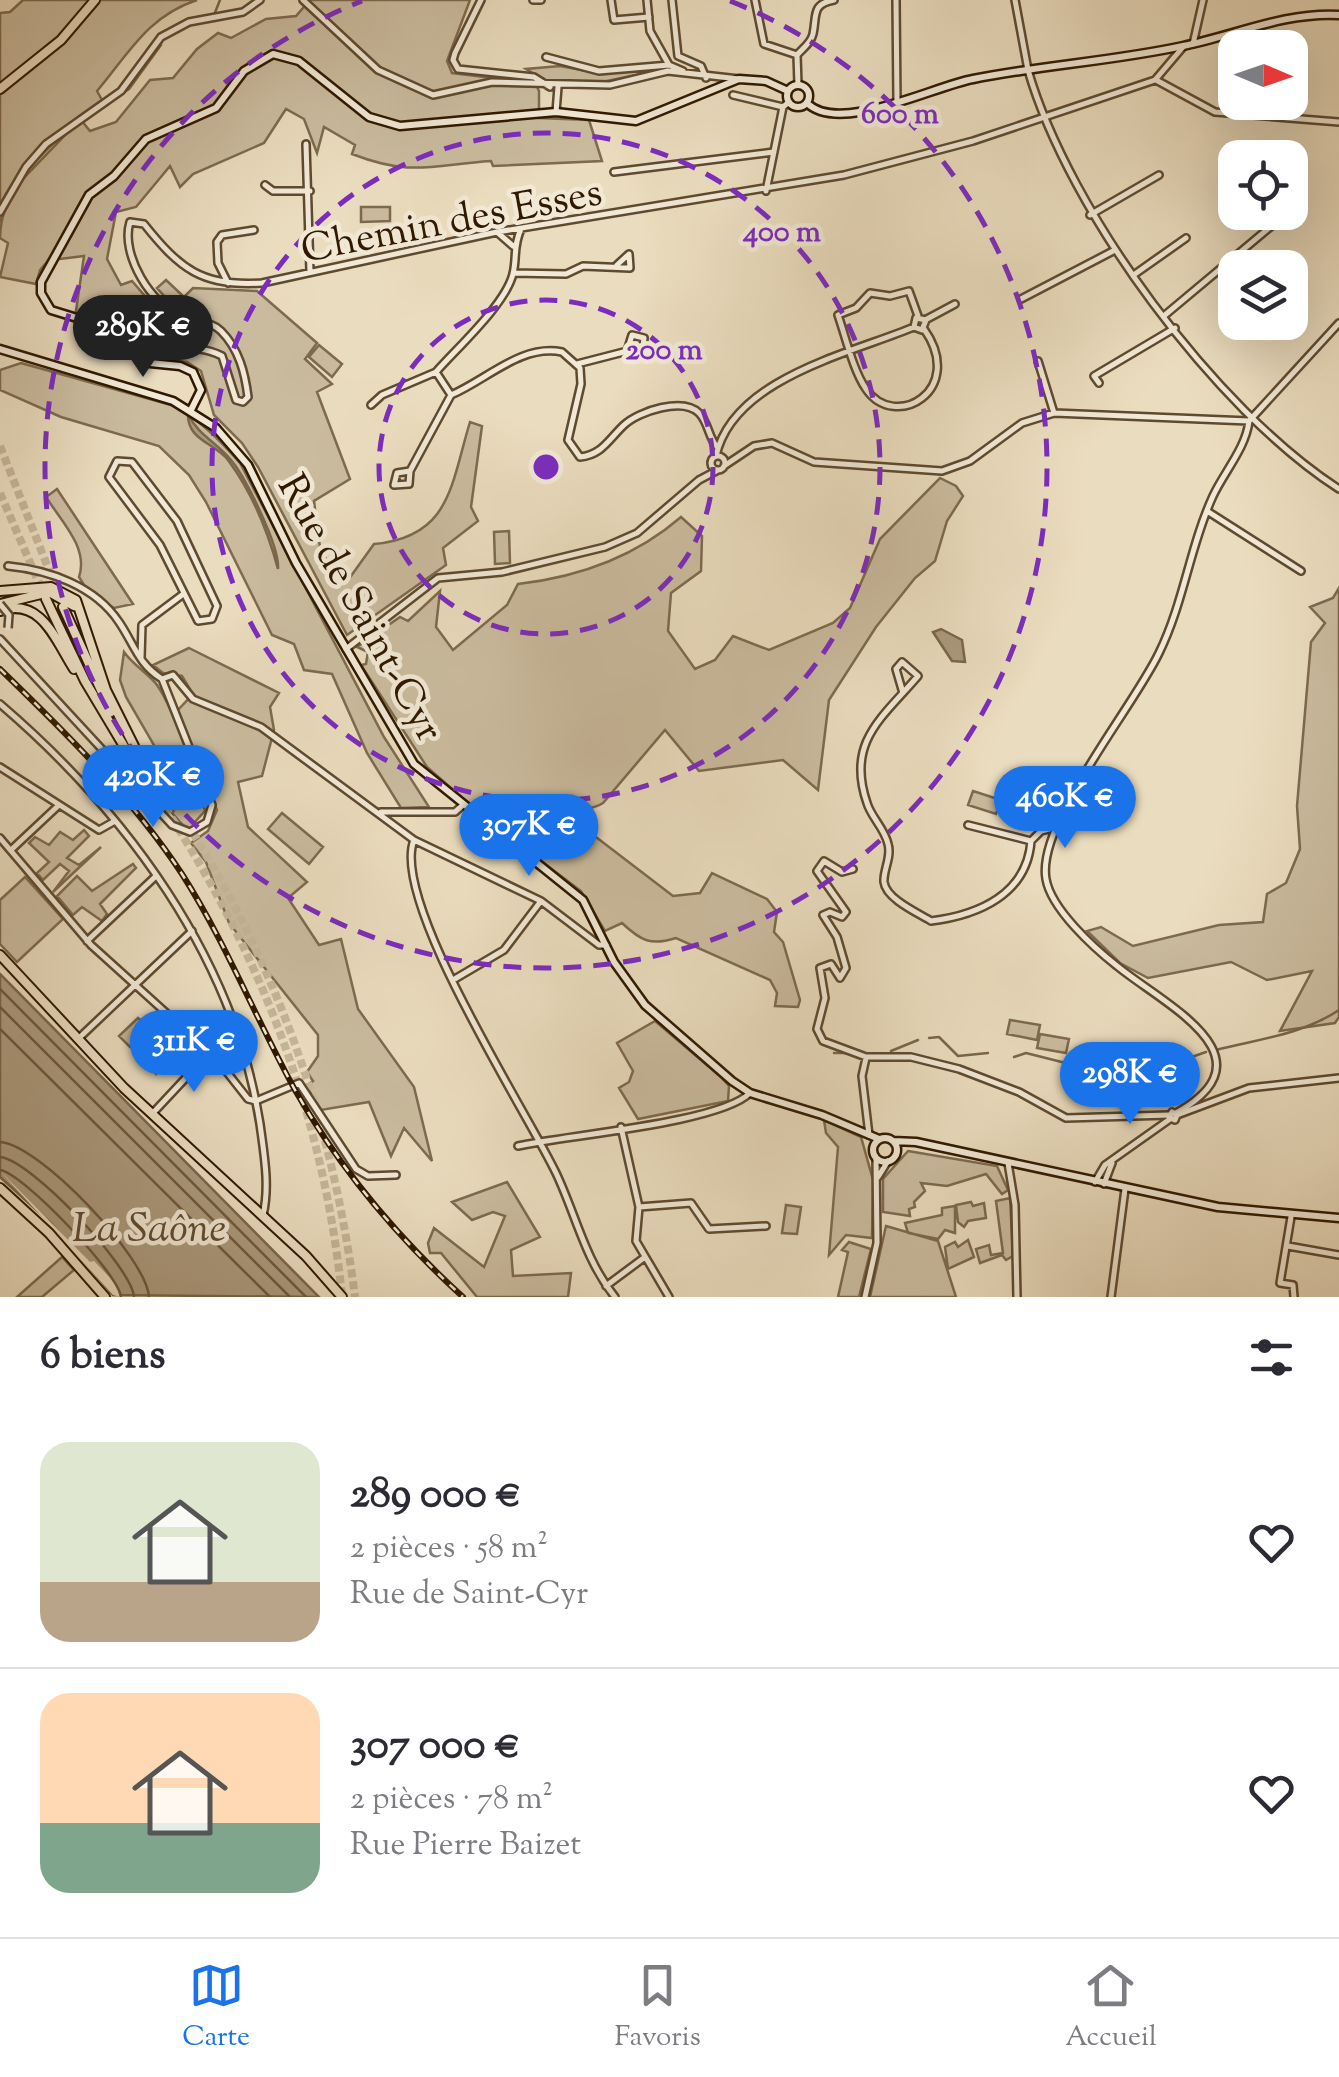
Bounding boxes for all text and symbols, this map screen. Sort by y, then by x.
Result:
north arrow [1218,30,1308,120]
map controls [1218,30,1308,340]
text: 600 m [861,94,939,137]
button: locate [1218,140,1308,230]
street label: Chemin des Esses [296,166,607,281]
text: 400 m [742,212,821,255]
button: layers [1218,250,1308,340]
pin: 289K € [62,295,224,380]
text: 289K € [95,304,191,350]
text: 200 m [626,330,703,373]
centre of rings [528,449,564,485]
street label: Rue de Saint-Cyr [261,465,455,753]
pin: 420K € [72,745,234,830]
text: 420K € [104,754,202,800]
pin: 460K € [984,766,1146,851]
text: 460K € [1016,775,1114,821]
pin: 307K € [448,794,610,879]
text: 307K € [481,803,577,849]
pin: 311K € [113,1010,275,1095]
text: 311K € [152,1019,236,1065]
pin: 298K € [1049,1042,1211,1127]
text: 298K € [1082,1051,1178,1097]
water label: La Saône [72,1201,226,1261]
text: 6 biens [40,1327,165,1387]
icon: filters [1244,1330,1299,1385]
text: 289 000 € [350,1466,521,1526]
icon: home [120,1482,240,1602]
icon: heart [1244,1515,1299,1570]
text: 2 pièces · 58 m² [350,1526,548,1572]
text: Rue de Saint-Cyr [350,1572,588,1618]
text: 307 000 € [350,1717,520,1777]
icon: home [120,1733,240,1853]
icon: heart [1244,1766,1299,1821]
text: 2 pièces · 78 m² [350,1777,553,1823]
text: Rue Pierre Baizet [350,1823,581,1869]
tab: Carte [182,1958,250,2058]
tab: Favoris [614,1958,701,2058]
tab: Accueil [1065,1958,1157,2058]

